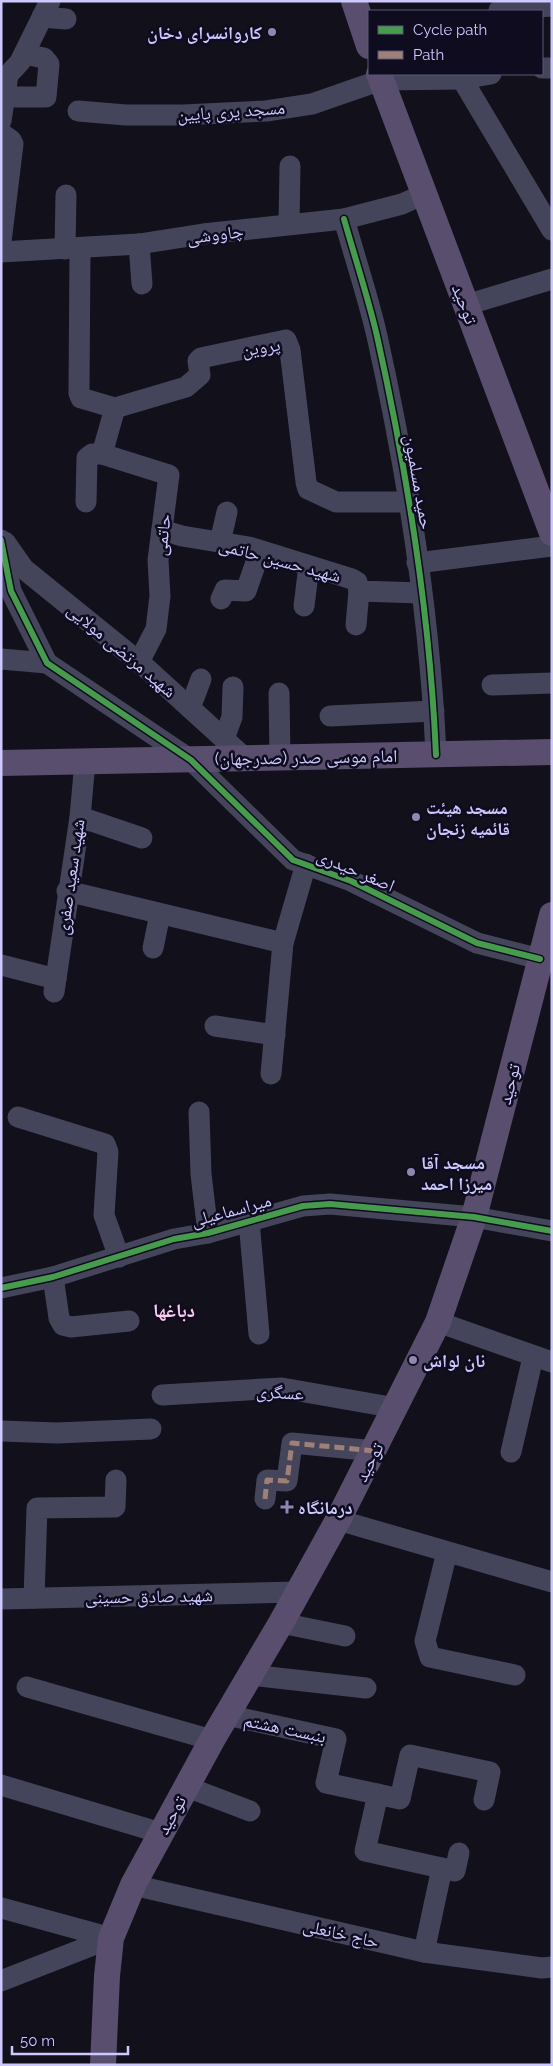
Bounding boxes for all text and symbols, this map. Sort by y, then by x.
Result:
legend [368,10,543,75]
text: Cycle path [413,21,487,39]
place label: کاروانسرای دخان [147,22,262,44]
marker: کاروانسرای دخان [266,26,278,38]
text: Path [413,46,444,64]
street label: مسجد یری پایین [176,97,286,126]
street label: چاووشی [185,220,245,249]
street label: توحید [448,281,482,327]
street label: پروین [240,334,282,362]
street label: حمید مسلمیون [399,433,438,531]
street label: حاتمی [149,513,176,557]
street label: شهید حسین حاتمی [217,534,343,587]
street label: شهید مرتضی مولایی [63,598,181,702]
street label: (صدرجهان) امام موسی صدر [214,745,398,771]
place label: مسجد هیئت قائمیه زنجان [426,797,510,840]
marker: مسجد هیئت قائمیه زنجان [410,811,422,823]
street label: شهید سعید صفری [51,818,90,936]
street label: اصغر حیدری [314,844,398,897]
street label: توحید [494,1062,524,1107]
place label: مسجد آقا میرزا احمد [421,1152,492,1194]
marker: مسجد آقا میرزا احمد [405,1166,417,1178]
street label: میراسماعیلی [188,1189,274,1232]
district label: دباغها [153,1299,195,1322]
place label: نان لواش [423,1350,485,1372]
marker: نان لواش [407,1354,419,1366]
street label: عسگری [256,1380,304,1405]
street label: توحید [350,1439,388,1485]
place label: درمانگاه [298,1497,353,1518]
marker: درمانگاه [280,1500,294,1514]
street label: شهید صادق حسینی [85,1584,213,1609]
street label: بنبست هشتم [241,1709,328,1749]
street label: توحید [152,1792,190,1838]
street label: حاج خانعلی [301,1914,381,1954]
scale bar [12,2024,129,2056]
text: 50 m [20,2032,55,2050]

